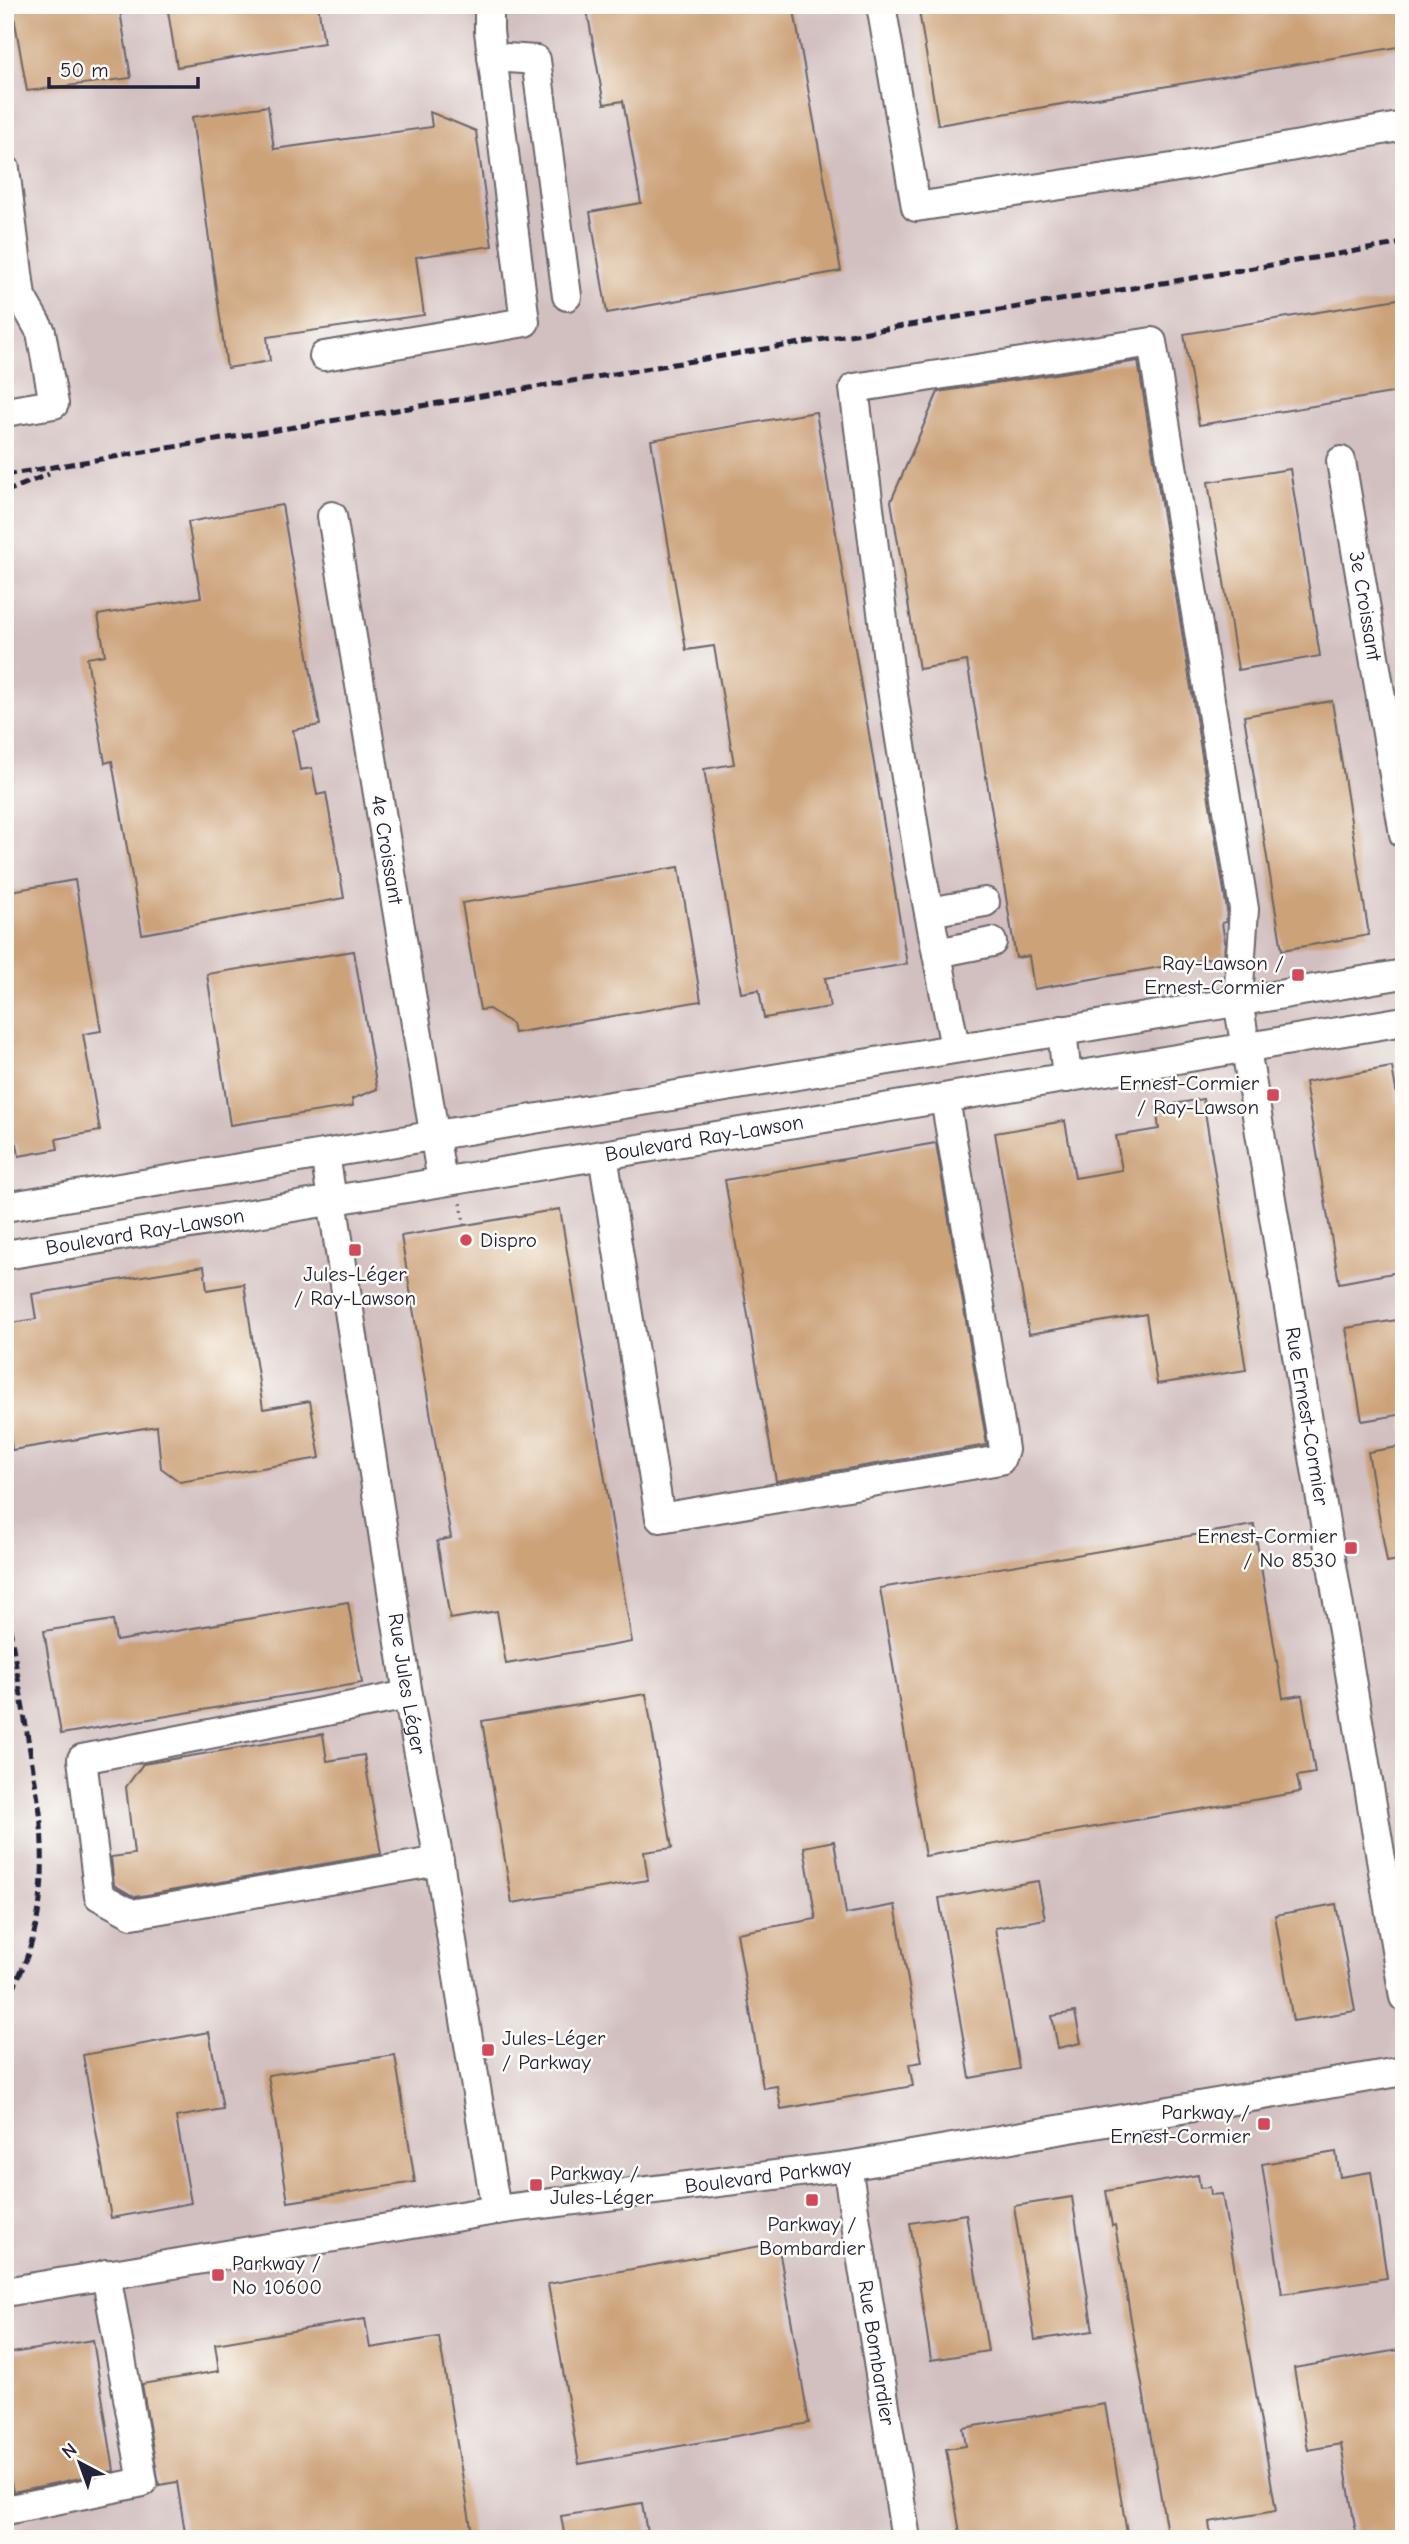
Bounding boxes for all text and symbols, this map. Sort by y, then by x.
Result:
scale bar [49,46,198,90]
text: 50 m [60,58,109,82]
street label: 3e Croissant [1344,549,1387,664]
street label: 4e Croissant [366,793,408,907]
place label: Ray-Lawson / Ernest-Cormier [1144,951,1285,999]
marker: Ray-Lawson / Ernest-Cormier [1290,967,1306,983]
place label: Ernest-Cormier / Ray-Lawson [1119,1071,1260,1119]
marker: Ernest-Cormier / Ray-Lawson [1265,1087,1281,1103]
street label: Boulevard Ray-Lawson [603,1110,805,1166]
street label: Boulevard Ray-Lawson [44,1203,246,1260]
place label: Dispro [480,1228,537,1252]
marker: Dispro [458,1232,474,1248]
marker: Jules-Léger / Ray-Lawson [347,1242,363,1258]
place label: Jules-Léger / Ray-Lawson [294,1262,416,1310]
street label: Rue Ernest-Cormier [1281,1325,1334,1508]
place label: Ernest-Cormier / No 8530 [1197,1524,1338,1572]
marker: Ernest-Cormier / No 8530 [1343,1540,1359,1556]
street label: Rue Jules Léger [384,1611,431,1757]
place label: Jules-Léger / Parkway [502,2026,606,2074]
marker: Jules-Léger / Parkway [480,2042,496,2058]
place label: Parkway / Ernest-Cormier [1110,2100,1251,2148]
marker: Parkway / Ernest-Cormier [1256,2116,1272,2132]
street label: Boulevard Parkway [683,2153,853,2198]
place label: Parkway / Jules-Léger [550,2161,654,2209]
marker: Parkway / Jules-Léger [528,2177,544,2193]
marker: Parkway / Bombardier [804,2192,820,2208]
place label: Parkway / Bombardier [759,2212,866,2260]
place label: Parkway / No 10600 [232,2251,322,2299]
marker: Parkway / No 10600 [210,2267,226,2283]
street label: Rue Bombardier [853,2278,900,2428]
north arrow [46,2428,116,2498]
text: N [58,2439,81,2463]

